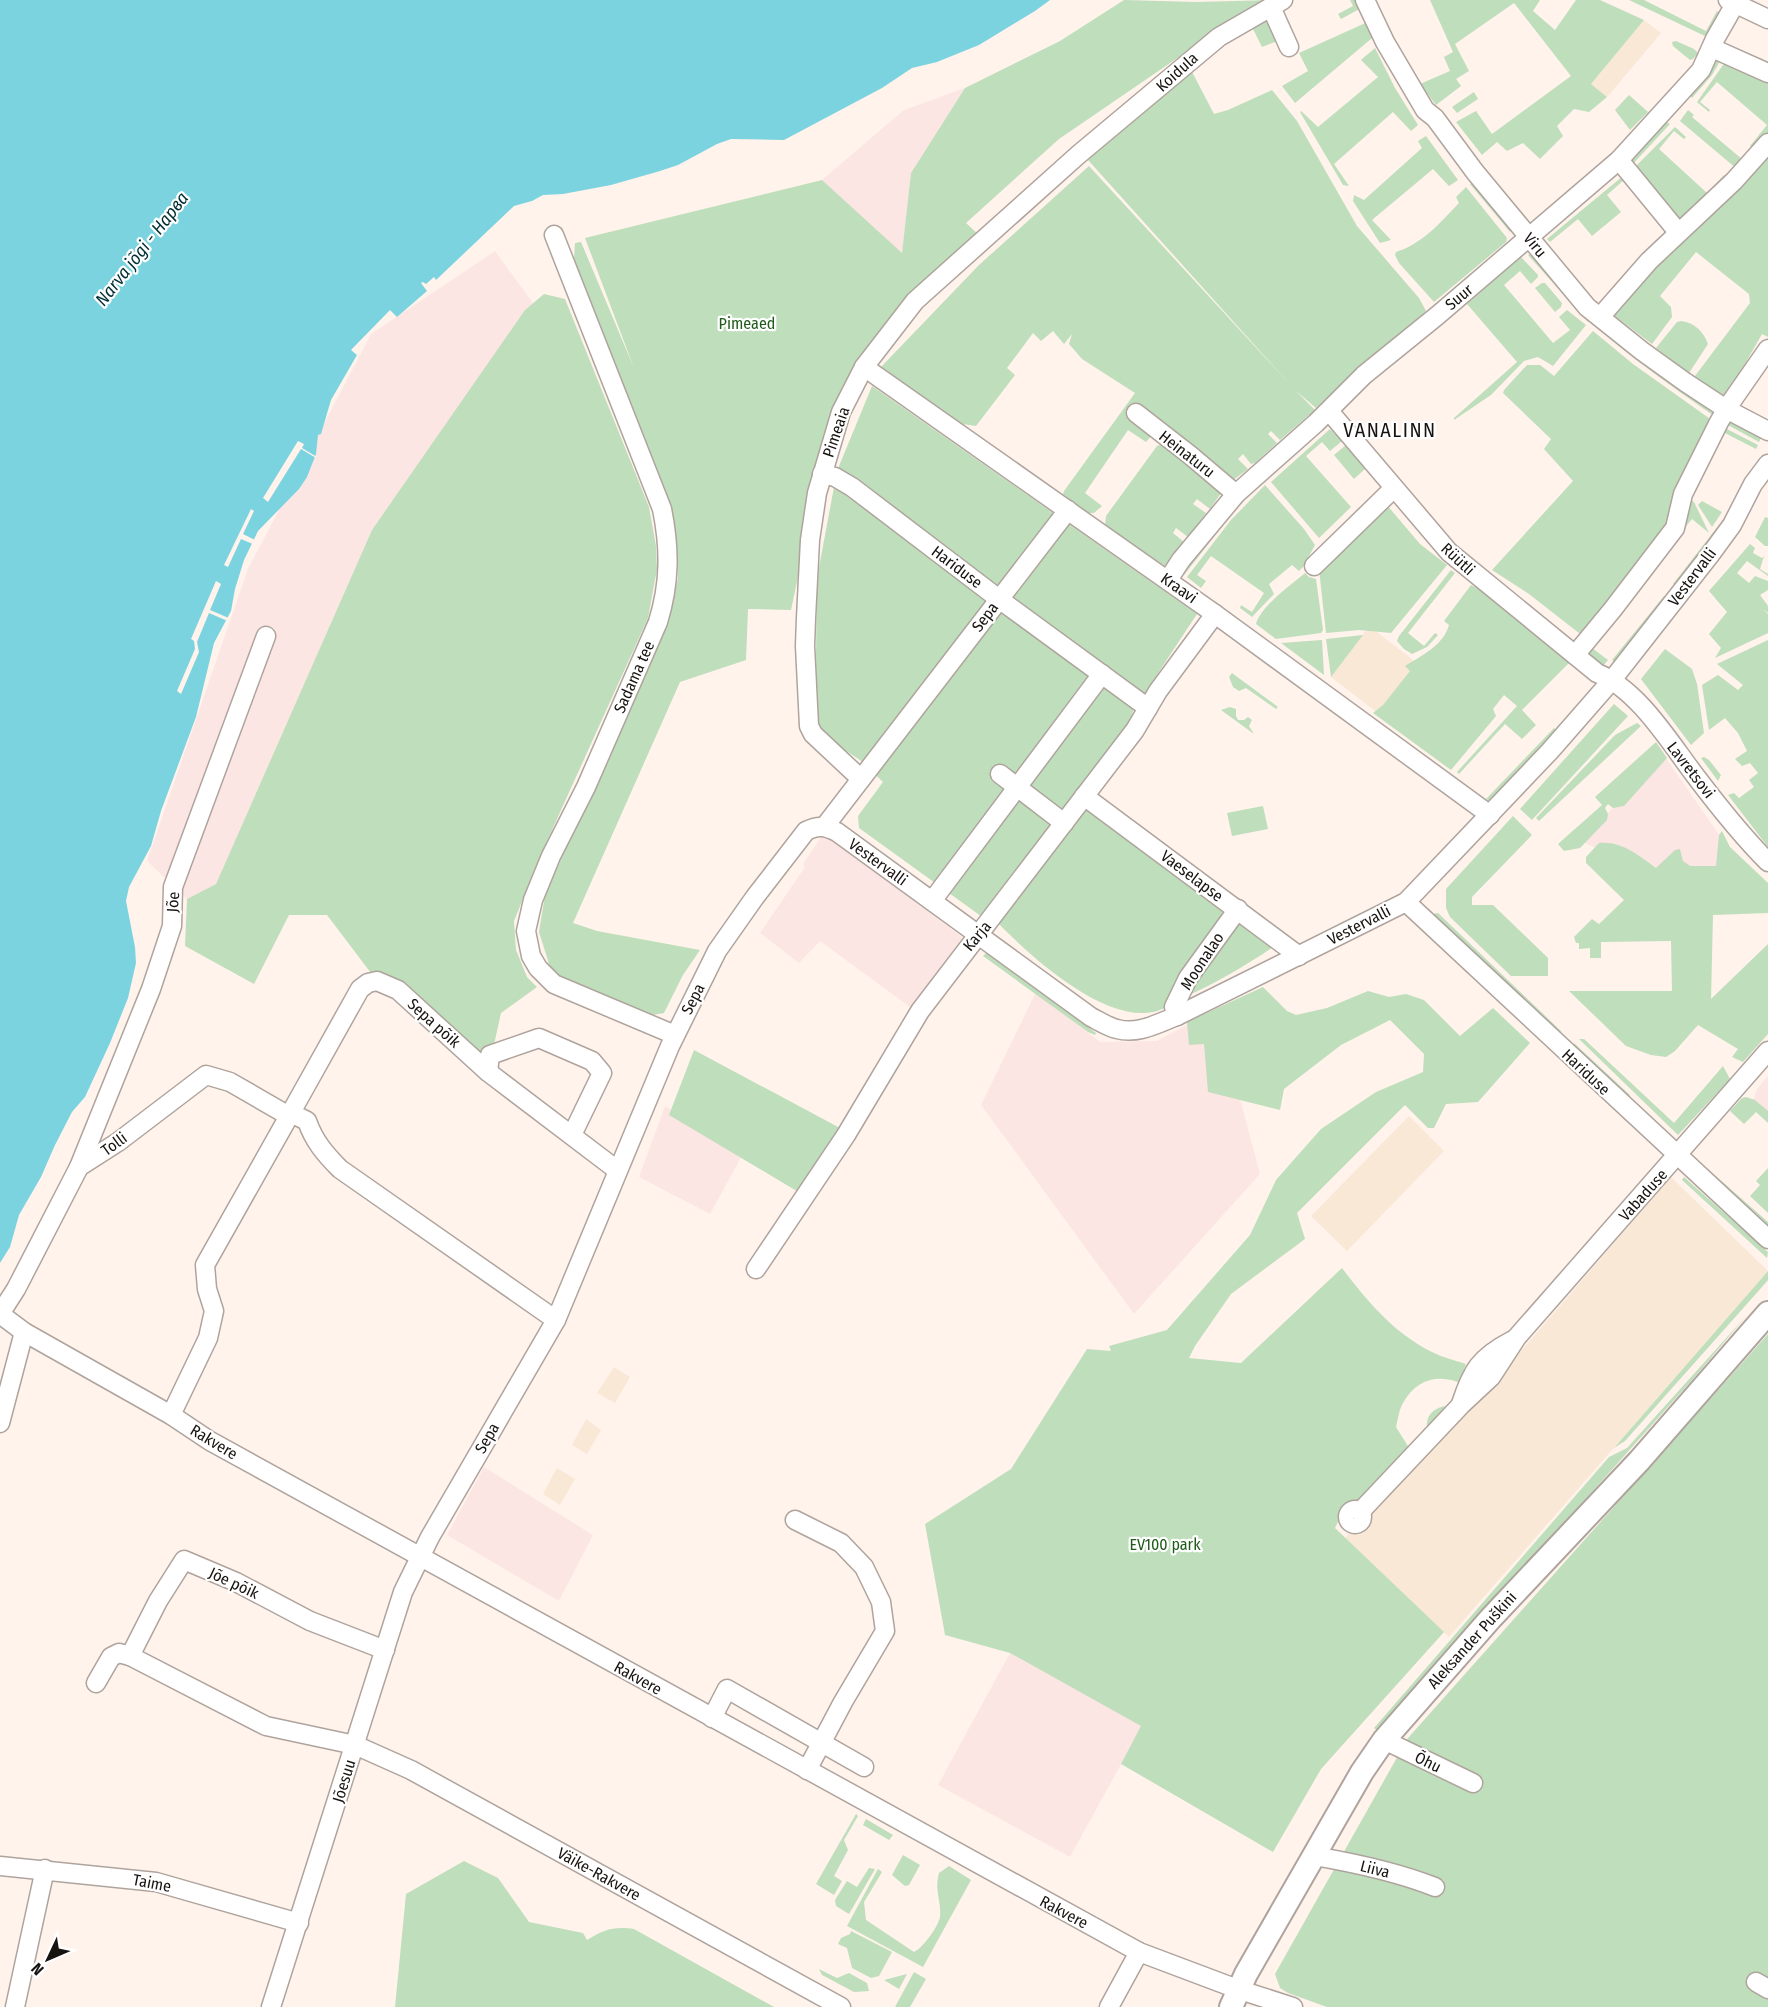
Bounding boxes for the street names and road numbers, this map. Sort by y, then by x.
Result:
street label: Koidula [1152,48,1202,96]
street label: Viru [1519,229,1551,261]
street label: Suur [1441,280,1477,314]
street label: Pimeaia [819,404,854,460]
street label: Heinaturu [1155,426,1219,482]
street label: Rüütli [1437,539,1479,579]
street label: Hariduse [928,542,986,592]
street label: Vestervalli [1664,544,1720,610]
street label: Kraavi [1157,569,1201,607]
street label: Sepa [968,598,1002,636]
street label: Sadama tee [610,638,658,716]
street label: Lavretsovi [1663,738,1719,802]
street label: Vestervalli [845,834,911,890]
street label: Vaeselapse [1157,846,1227,906]
street label: Jõe [163,891,183,913]
street label: Vestervalli [1324,901,1394,949]
street label: Karja [959,917,995,955]
street label: Moonalao [1176,929,1228,993]
street label: Sepa [677,980,709,1018]
street label: Sepa põik [404,994,465,1052]
street label: Hariduse [1558,1045,1614,1099]
street label: Tolli [97,1128,131,1160]
street label: Vabaduse [1615,1165,1671,1225]
street label: Sepa [471,1419,503,1457]
street label: Rakvere [187,1421,241,1464]
street label: Jõe põik [206,1563,262,1603]
street label: Aleksander Puškini [1424,1588,1520,1692]
street label: Rakvere [611,1657,665,1699]
street label: Õhu [1412,1748,1444,1776]
street label: Jõesuu [328,1757,360,1805]
street label: Väike-Rakvere [554,1843,644,1905]
street label: Liiva [1358,1856,1392,1882]
street label: Taime [131,1870,173,1896]
street label: Rakvere [1037,1891,1091,1933]

